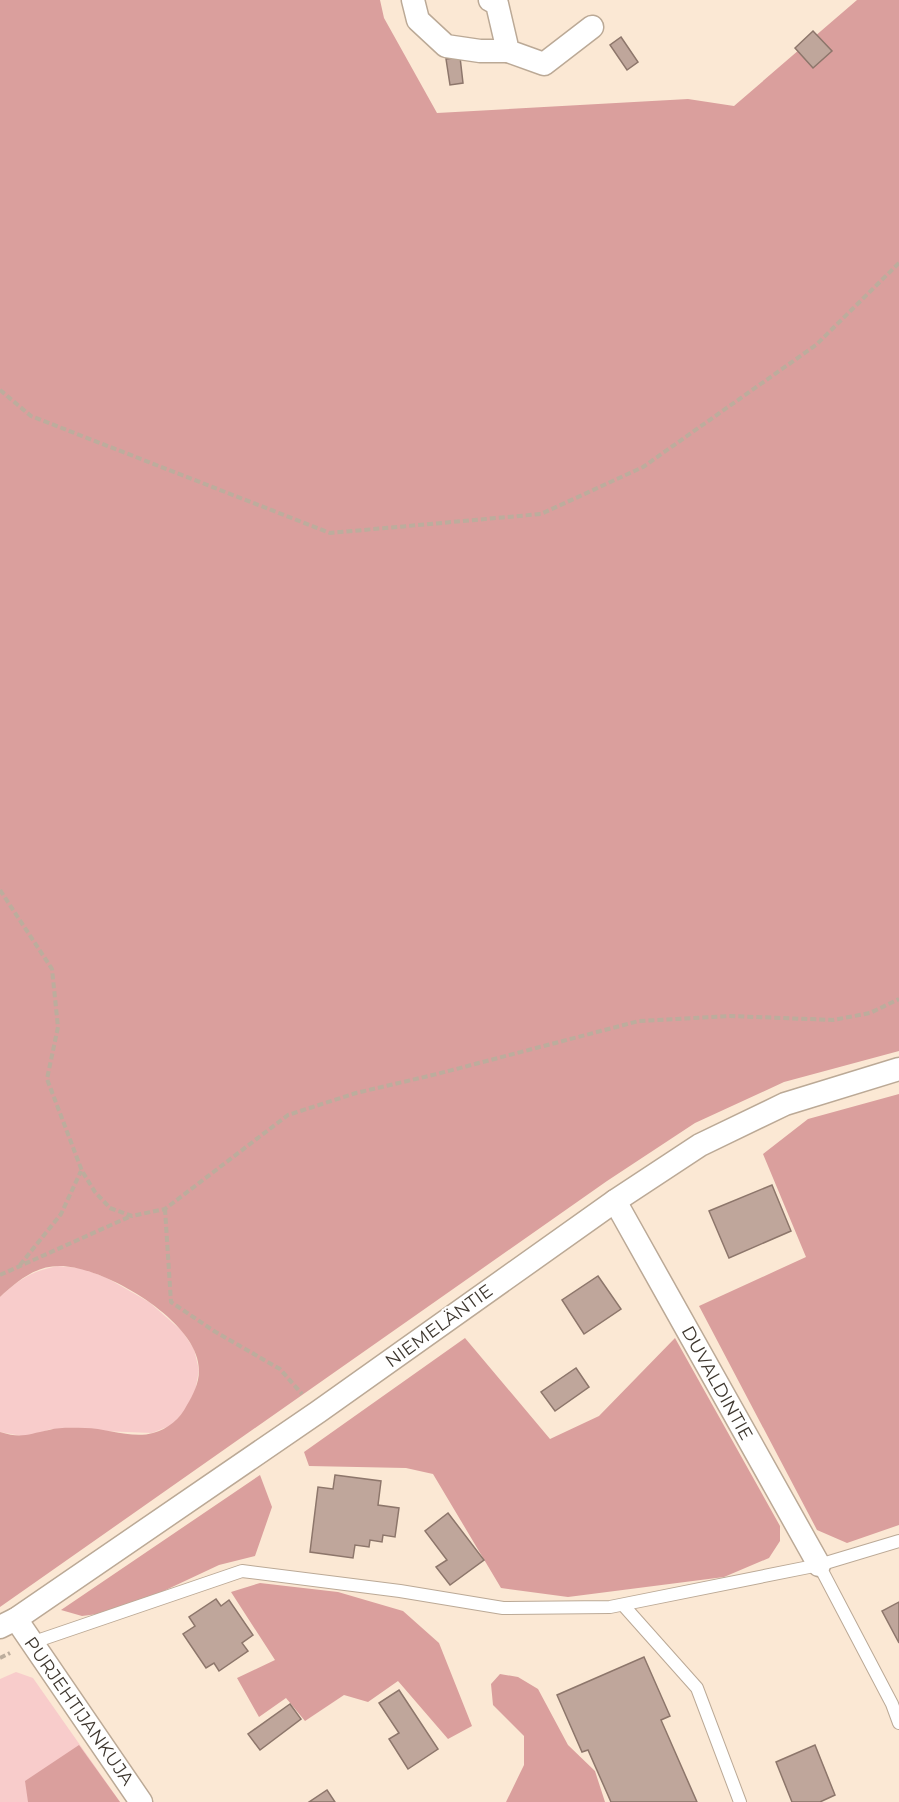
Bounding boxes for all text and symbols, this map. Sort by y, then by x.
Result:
street label: NIEMELÄNTIE [381,1280,497,1372]
street label: DUVALDINTIE [677,1322,757,1444]
street label: PURJEHTIJANKUJA [19,1633,139,1790]

